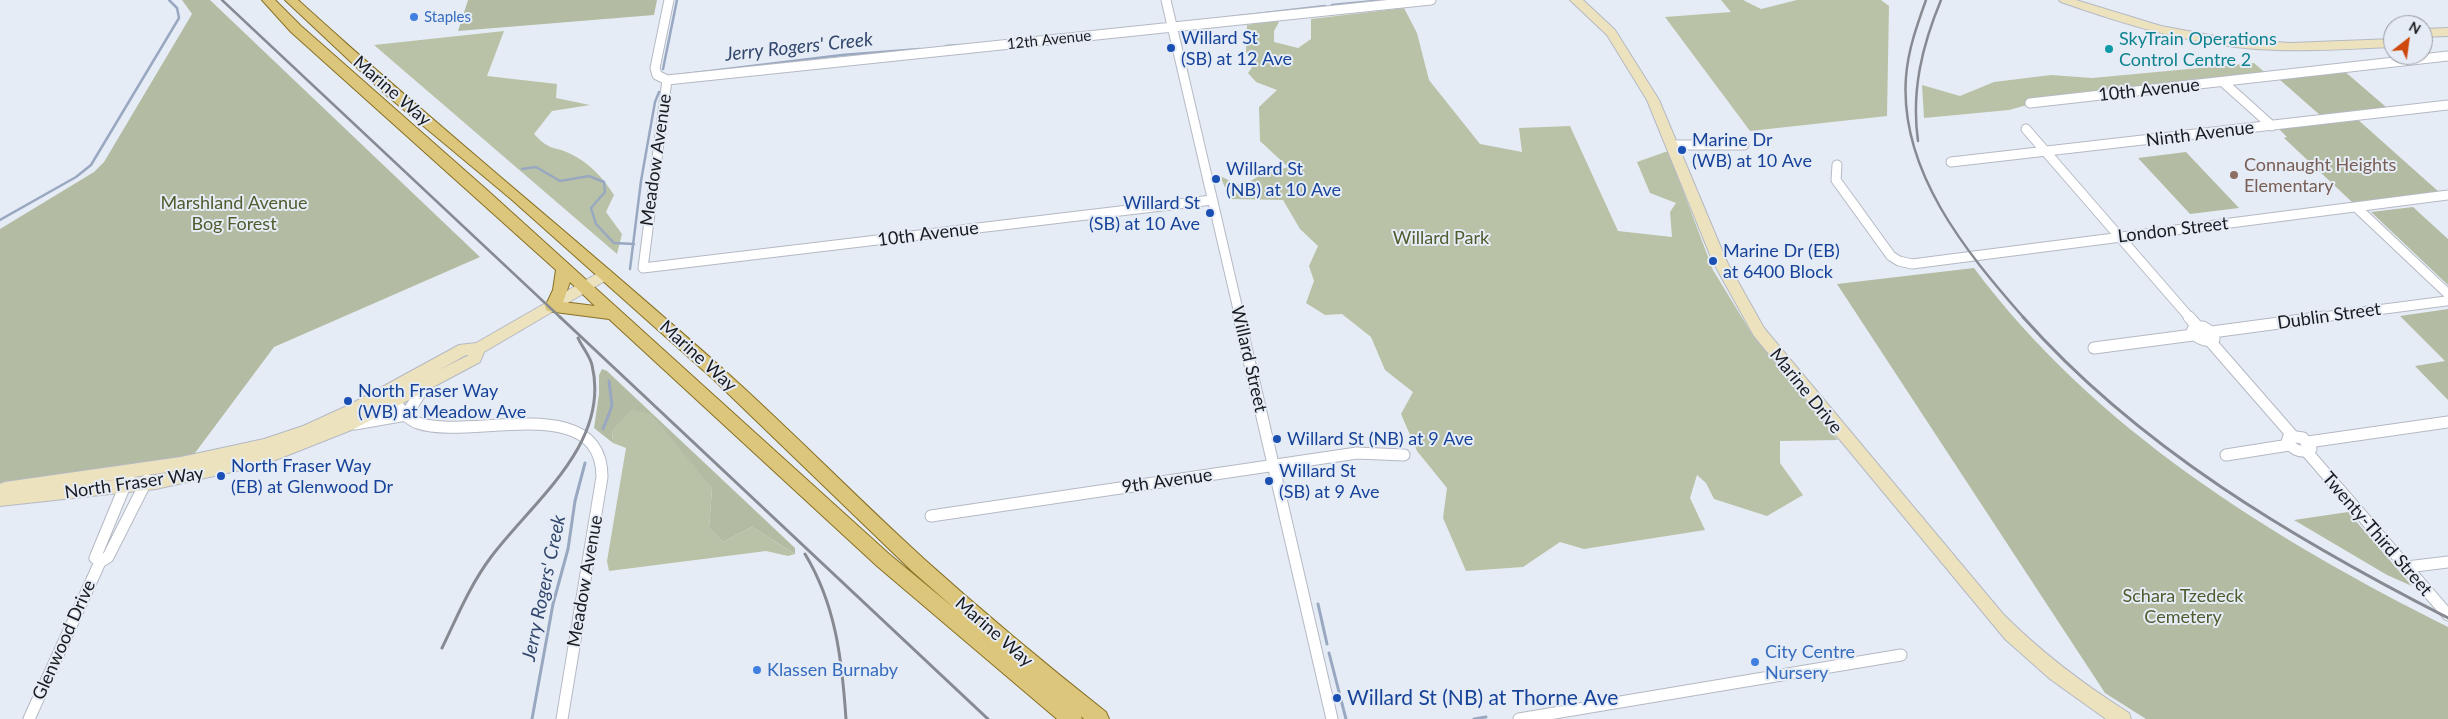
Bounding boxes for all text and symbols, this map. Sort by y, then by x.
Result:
place label: Staples [424,8,471,26]
marker: Staples [408,11,420,23]
north arrow [2383,15,2433,65]
text: N [2406,17,2424,37]
street label: 12th Avenue [1006,27,1092,53]
place label: Willard St (SB) at 12 Ave [1181,27,1292,70]
water label: Jerry Rogers' Creek [724,28,874,66]
place label: SkyTrain Operations Control Centre 2 [2119,28,2277,70]
marker: Willard St (SB) at 12 Ave [1165,42,1177,54]
marker: SkyTrain Operations Control Centre 2 [2103,43,2115,55]
street label: Marine Way [349,51,435,131]
street label: 10th Avenue [2097,74,2201,106]
street label: Meadow Avenue [636,92,676,228]
street label: Ninth Avenue [2145,117,2255,151]
place label: Marine Dr (WB) at 10 Ave [1692,129,1812,172]
marker: Marine Dr (WB) at 10 Ave [1676,144,1688,156]
place label: Connaught Heights Elementary [2244,154,2396,196]
place label: Willard St (NB) at 10 Ave [1226,158,1341,200]
marker: Connaught Heights Elementary [2228,169,2240,181]
marker: Willard St (NB) at 10 Ave [1210,173,1222,185]
park label: Marshland Avenue Bog Forest [160,192,308,234]
place label: Willard St (SB) at 10 Ave [1089,192,1200,234]
marker: Willard St (SB) at 10 Ave [1204,207,1216,219]
street label: London Street [2117,213,2229,247]
street label: 10th Avenue [876,217,980,251]
park label: Willard Park [1393,227,1489,249]
place label: Marine Dr (EB) at 6400 Block [1723,240,1840,282]
marker: Marine Dr (EB) at 6400 Block [1707,255,1719,267]
street label: Dublin Street [2276,298,2382,334]
street label: Willard Street [1226,304,1272,414]
street label: Marine Way [655,316,741,396]
street label: Marine Drive [1765,344,1847,438]
place label: North Fraser Way (WB) at Meadow Ave [358,380,526,422]
marker: North Fraser Way (WB) at Meadow Ave [342,395,354,407]
place label: Willard St (NB) at 9 Ave [1287,428,1473,450]
marker: Willard St (NB) at 9 Ave [1271,433,1283,445]
place label: North Fraser Way (EB) at Glenwood Dr [231,455,393,498]
place label: Willard St (SB) at 9 Ave [1279,460,1380,502]
street label: North Fraser Way [63,463,205,503]
street label: 9th Avenue [1120,464,1214,498]
street label: Twenty-Third Street [2317,468,2437,600]
marker: North Fraser Way (EB) at Glenwood Dr [215,470,227,482]
marker: Willard St (SB) at 9 Ave [1263,475,1275,487]
water label: Jerry Rogers' Creek [517,513,571,663]
street label: Meadow Avenue [563,513,607,649]
street label: Glenwood Drive [28,577,100,703]
park label: Schara Tzedeck Cemetery [2123,585,2243,628]
street label: Marine Way [951,592,1037,672]
place label: City Centre Nursery [1765,641,1855,684]
marker: City Centre Nursery [1749,656,1761,668]
place label: Klassen Burnaby [767,659,898,681]
marker: Klassen Burnaby [751,664,763,676]
place label: Willard St (NB) at Thorne Ave [1347,685,1618,711]
marker: Willard St (NB) at Thorne Ave [1331,692,1343,704]

